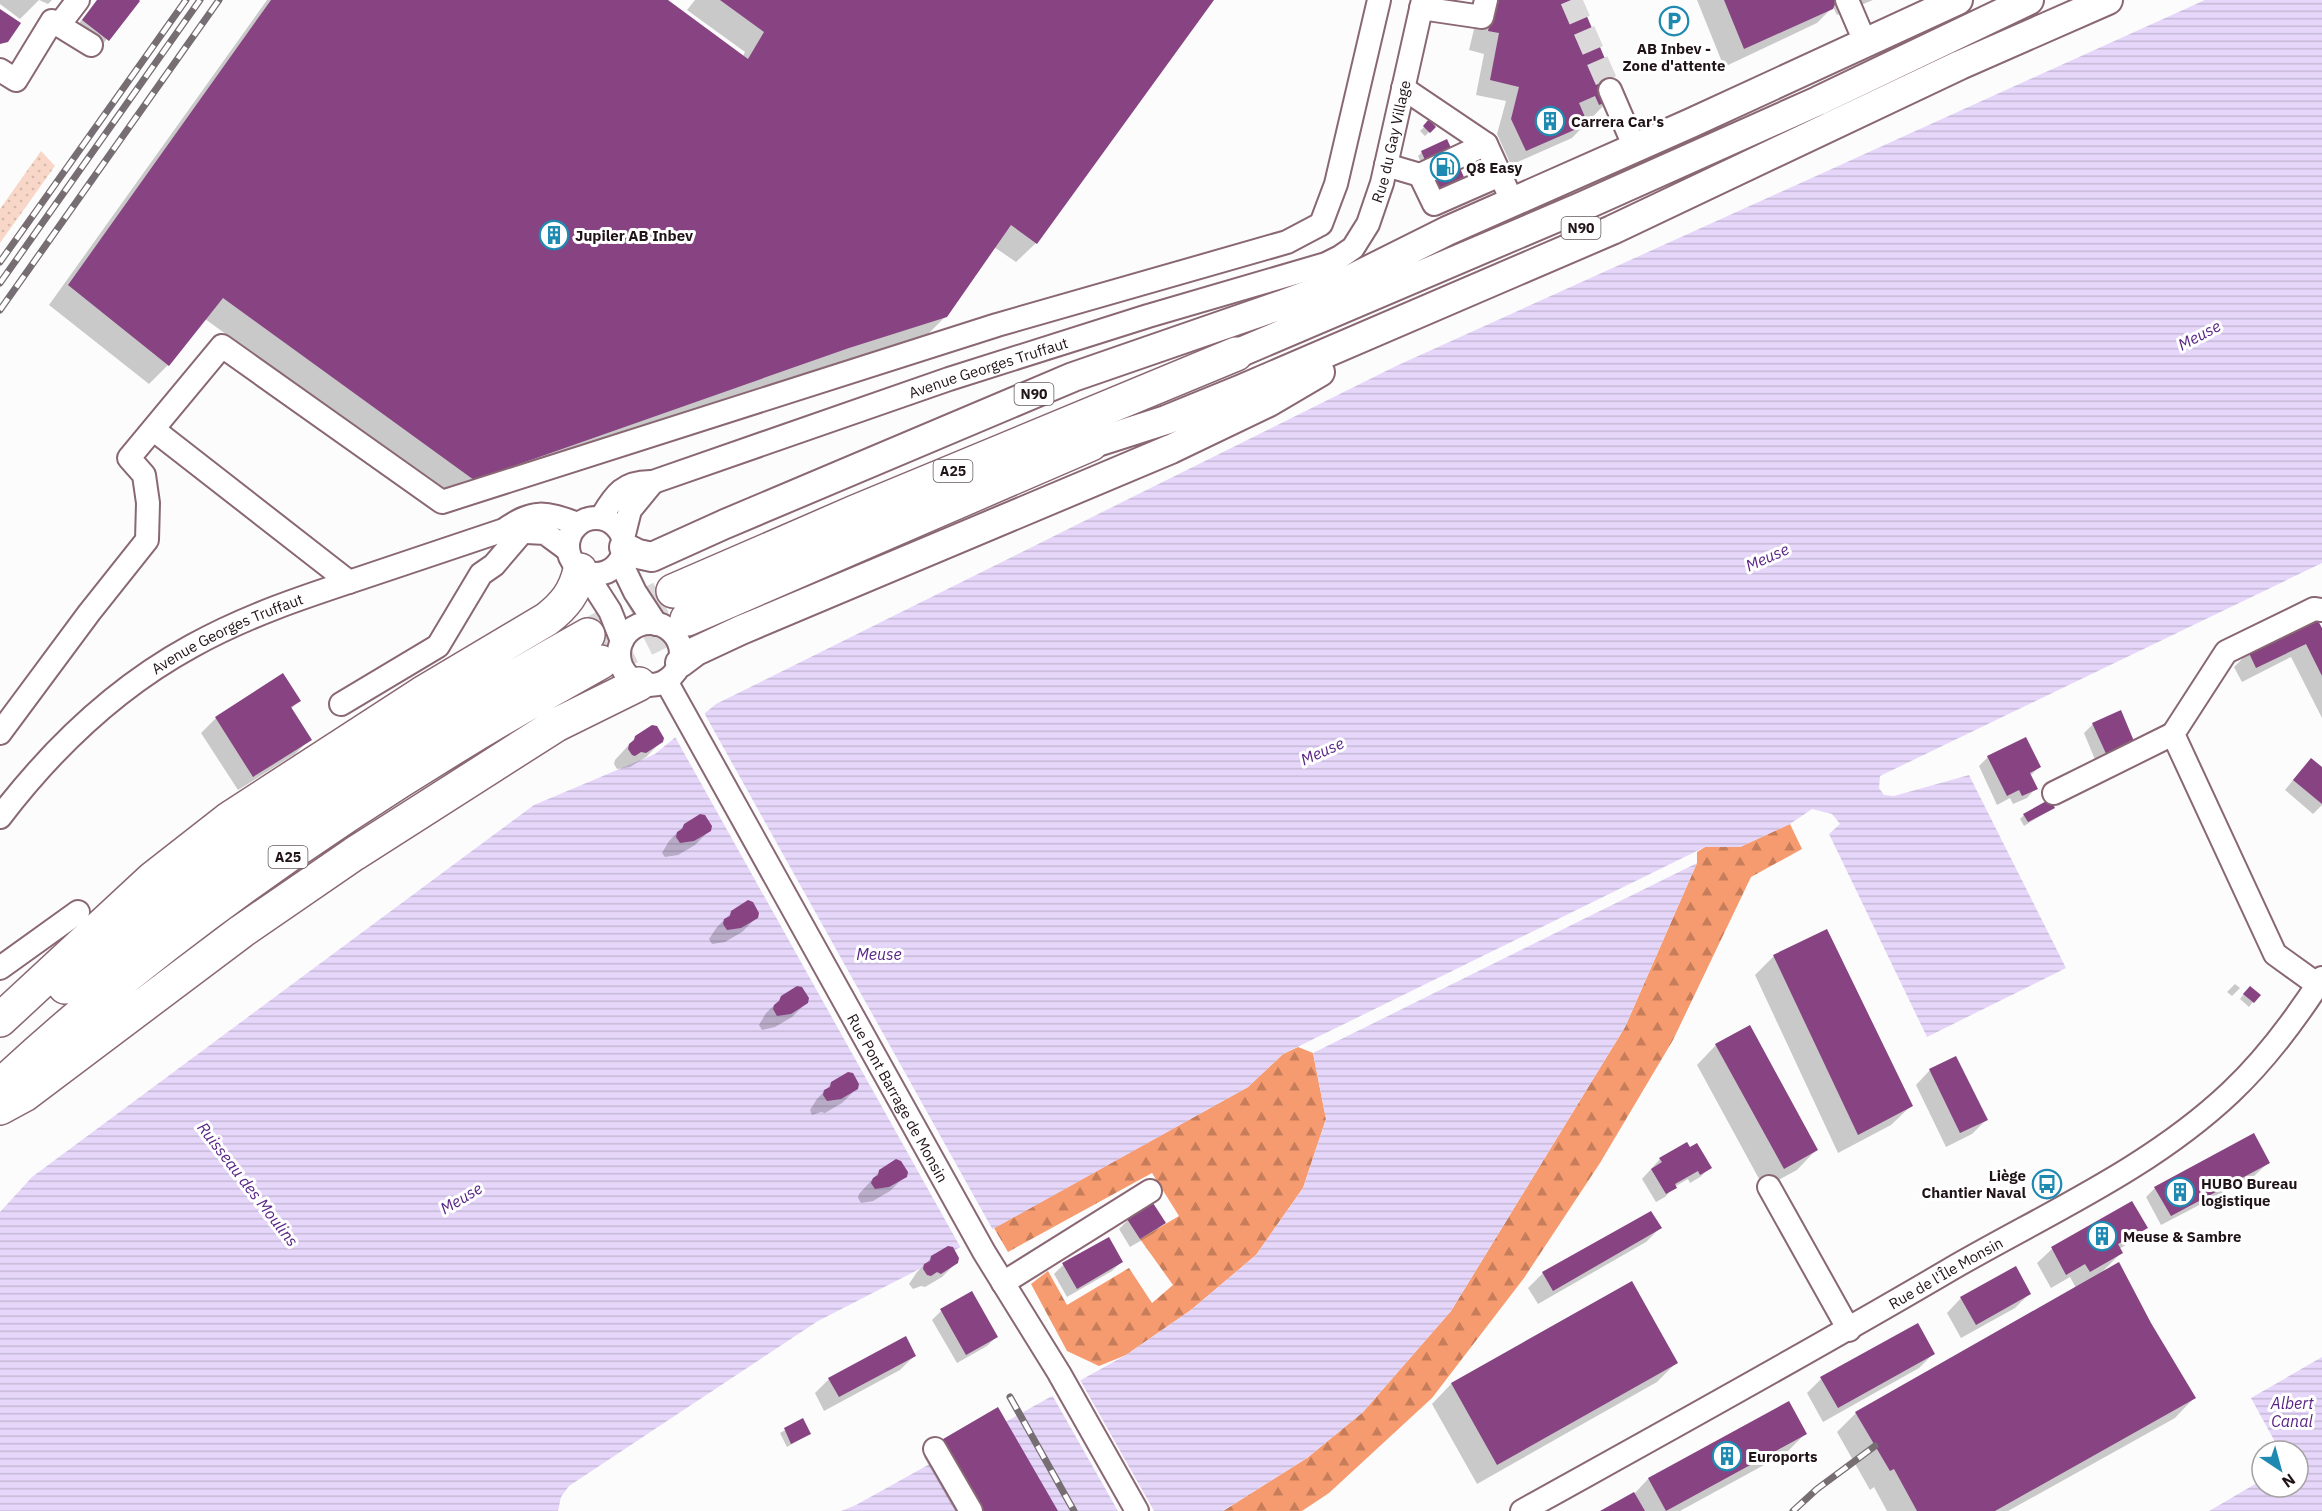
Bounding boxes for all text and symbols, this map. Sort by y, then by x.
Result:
parking icon: AB Inbev - Zone d'attente [1658,5,1690,37]
place label: AB Inbev - Zone d'attente [1623,39,1725,75]
street label: Rue du Gay Village [1367,78,1414,205]
building icon: Carrera Car's [1534,105,1566,137]
place label: Carrera Car's [1571,112,1665,131]
fuel station icon: Q8 Easy [1429,151,1461,183]
place label: Q8 Easy [1466,158,1522,177]
road number: N90 [1562,217,1600,239]
building icon: Jupiler AB Inbev [538,219,570,251]
place label: Jupiler AB Inbev [575,226,693,245]
water label: Meuse [2174,316,2224,354]
street label: Avenue Georges Truffaut [906,333,1070,402]
road number: N90 [1014,383,1054,405]
road number: A25 [934,460,972,482]
water label: Meuse [1742,539,1792,575]
street label: Avenue Georges Truffaut [147,589,305,678]
water label: Meuse [1297,733,1347,769]
road number: A25 [268,846,308,868]
water label: Meuse [856,944,902,964]
street label: Rue Pont Barrage de Monsin [844,1010,953,1185]
water label: Ruisseau des Moulins [193,1118,303,1250]
place label: Liège Chantier Naval [1921,1166,2026,1202]
bus stop icon: Liège Chantier Naval [2031,1168,2063,1200]
place label: HUBO Bureau logistique [2201,1174,2297,1210]
building icon: HUBO Bureau logistique [2164,1176,2196,1208]
water label: Meuse [436,1178,486,1218]
building icon: Meuse & Sambre [2086,1220,2118,1252]
place label: Meuse & Sambre [2123,1227,2241,1246]
street label: Rue de l'Île Monsin [1885,1233,2006,1313]
water label: Albert Canal [2270,1393,2314,1431]
north arrow [2250,1439,2310,1499]
building icon: Euroports [1711,1440,1743,1472]
place label: Euroports [1748,1447,1818,1466]
text: N [2278,1470,2299,1493]

